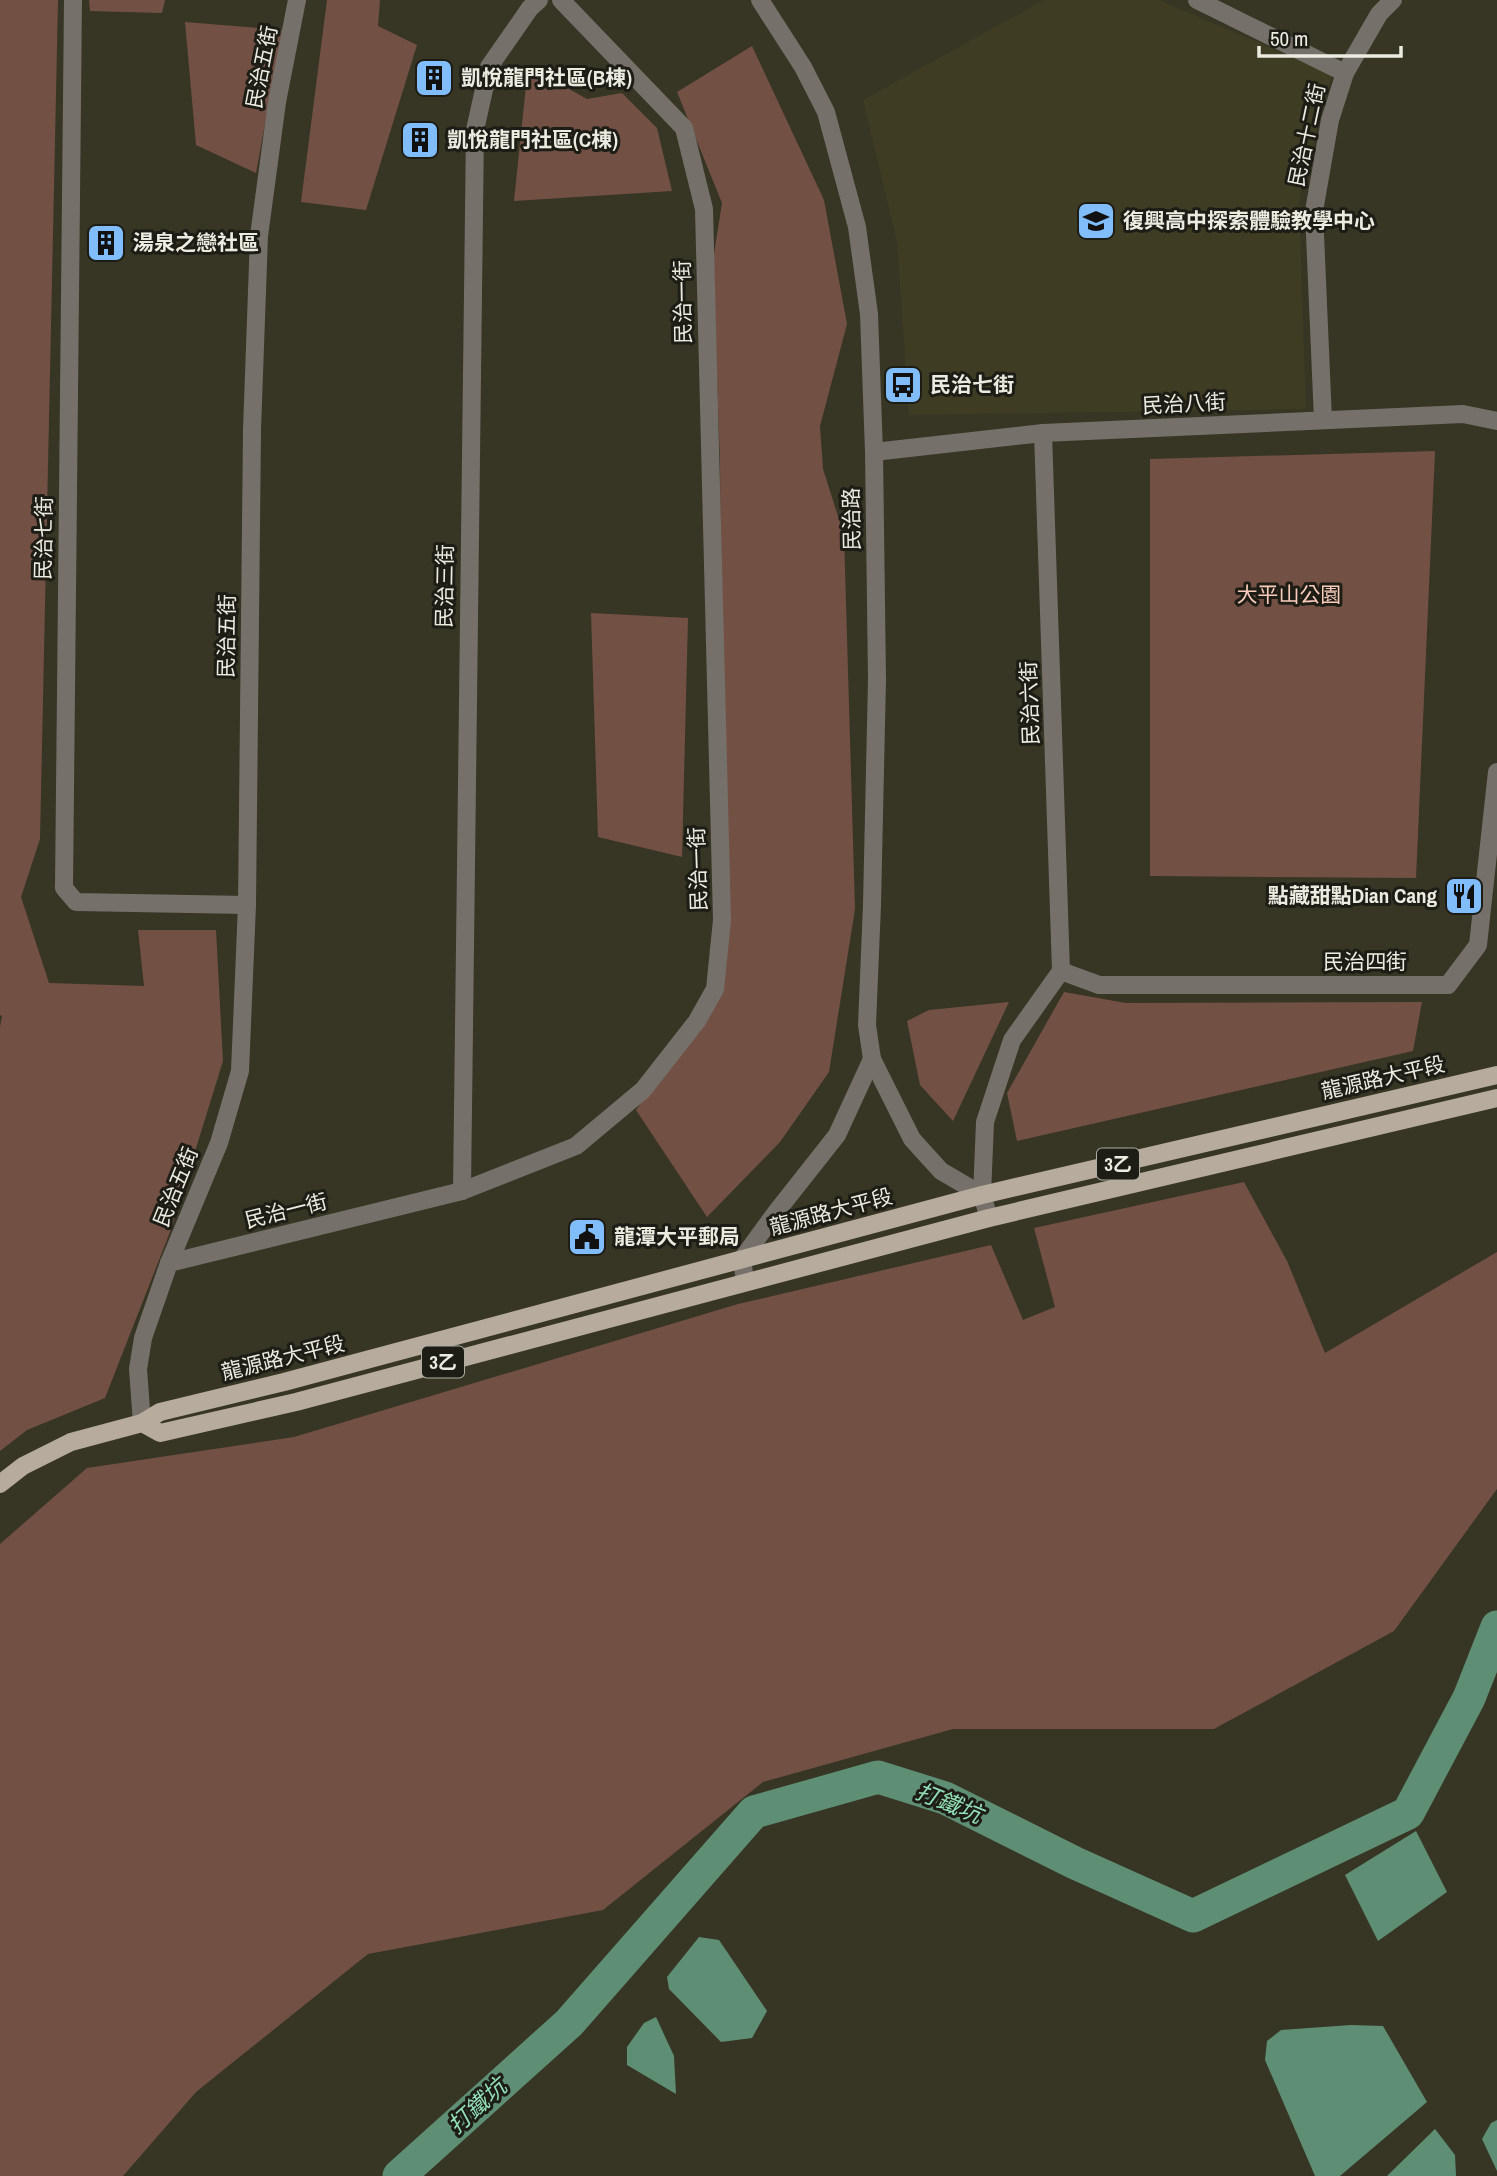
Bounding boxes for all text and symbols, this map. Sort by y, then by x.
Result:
scale bar [1259,14,1401,58]
street label: 民治五街 [239,23,284,111]
text: 50 m [1270,24,1308,53]
building icon: 凱悅龍門社區(B棟) [413,57,455,99]
place label: 凱悅龍門社區(B棟) [461,63,632,92]
street label: 民治十二街 [1281,81,1332,189]
building icon: 凱悅龍門社區(C棟) [399,119,441,161]
place label: 凱悅龍門社區(C棟) [447,125,618,154]
school or university icon: 復興高中探索體驗教學中心 [1075,200,1117,242]
place label: 復興高中探索體驗教學中心 [1123,206,1375,235]
building icon: 湯泉之戀社區 [85,222,127,264]
place label: 湯泉之戀社區 [133,228,259,257]
street label: 民治一街 [667,260,698,344]
bus stop icon: 民治七街 [882,364,924,406]
place label: 民治七街 [930,370,1014,399]
street label: 民治八街 [1141,387,1227,420]
street label: 民治路 [836,487,867,551]
street label: 民治七街 [28,496,59,580]
street label: 民治三街 [429,544,460,628]
park label: 大平山公園 [1237,580,1342,609]
street label: 民治五街 [211,594,242,678]
street label: 民治六街 [1014,661,1045,745]
street label: 民治一街 [682,827,713,911]
restaurant icon: 點藏甜點Dian Cang [1443,875,1485,917]
place label: 點藏甜點Dian Cang [1268,881,1437,910]
street label: 民治四街 [1323,947,1407,976]
street label: 龍源路大平段 [1318,1049,1448,1106]
street label: 民治五街 [146,1142,205,1231]
road number: 3乙 [1097,1148,1139,1180]
street label: 龍源路大平段 [766,1181,895,1242]
street label: 民治一街 [242,1186,330,1235]
public building icon: 龍潭大平郵局 [566,1216,608,1258]
place label: 龍潭大平郵局 [614,1222,740,1251]
street label: 龍源路大平段 [218,1328,348,1387]
road number: 3乙 [422,1346,464,1378]
water label: 打鐵坑 [911,1775,990,1831]
water label: 打鐵坑 [441,2069,515,2140]

